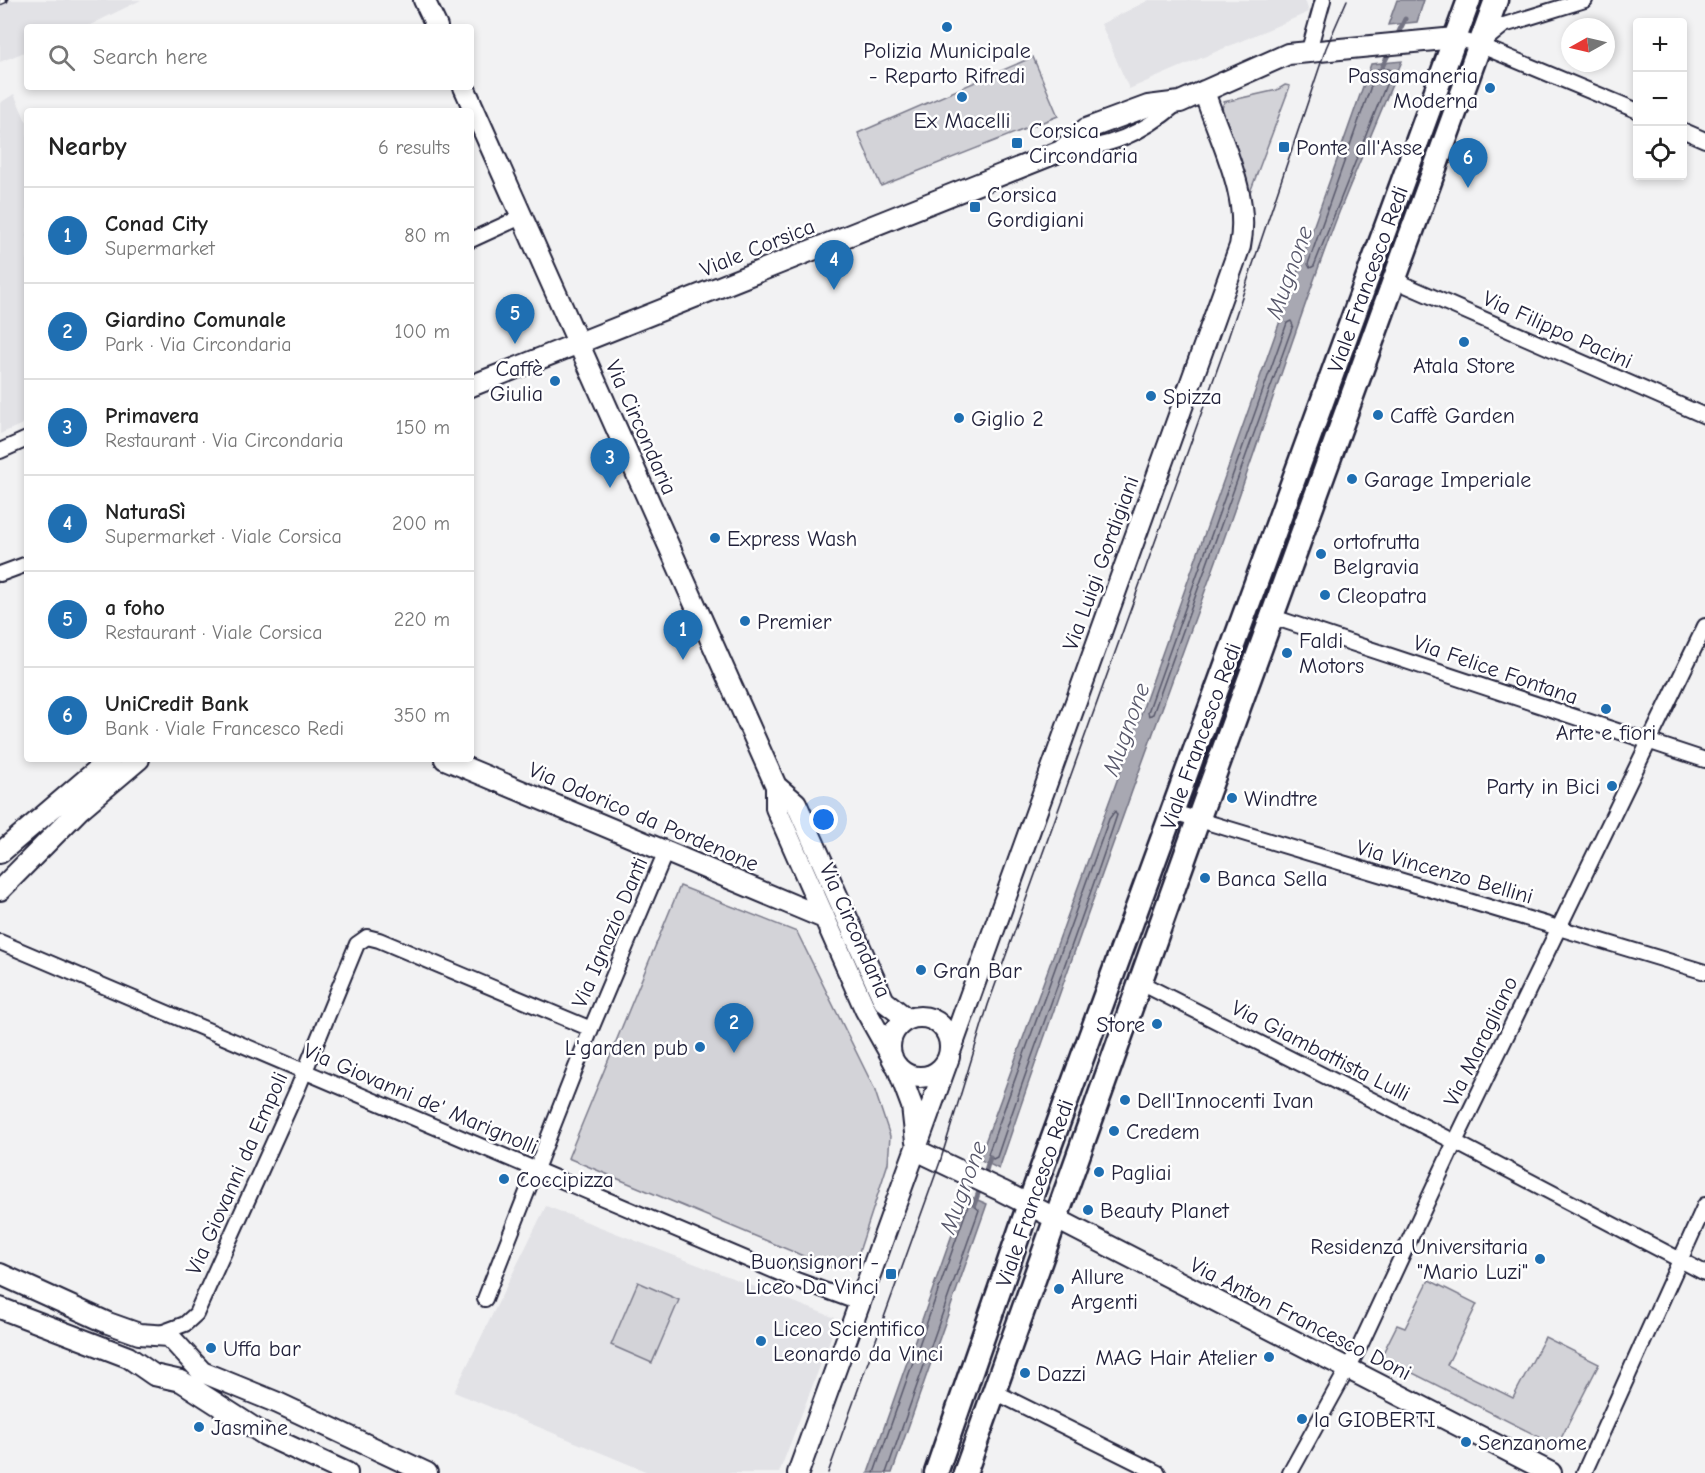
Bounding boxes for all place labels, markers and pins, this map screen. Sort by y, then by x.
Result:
marker: Polizia Municipale - Reparto Rifredi [940,20,954,34]
place label: Polizia Municipale - Reparto Rifredi [863,38,1031,89]
place label: Passamaneria Moderna [1348,63,1478,114]
marker: Passamaneria Moderna [1483,81,1497,95]
marker: Ex Macelli [955,90,969,104]
place label: Ex Macelli [913,108,1011,134]
place label: Corsica Circondaria [1029,118,1138,169]
place label: Ponte all'Asse [1296,135,1423,161]
marker: Corsica Circondaria [1010,136,1024,150]
pin: 6 [1448,138,1488,188]
marker: Ponte all'Asse [1277,140,1291,154]
place label: Corsica Gordigiani [987,182,1084,233]
marker: Corsica Gordigiani [968,200,982,214]
pin: 4 [814,240,854,290]
pin: 5 [496,294,534,344]
marker: Atala Store [1457,335,1471,349]
place label: Atala Store [1413,353,1515,379]
place label: Caffè Giulia [490,356,543,407]
marker: Caffè Giulia [548,374,562,388]
place label: Spizza [1163,384,1222,410]
marker: Spizza [1144,389,1158,403]
place label: Caffè Garden [1390,403,1515,429]
place label: Giglio 2 [971,406,1044,432]
marker: Caffè Garden [1371,408,1385,422]
marker: Giglio 2 [952,411,966,425]
pin: 3 [590,438,630,488]
place label: Garage Imperiale [1364,467,1531,493]
marker: Garage Imperiale [1345,472,1359,486]
place label: Express Wash [727,526,857,552]
place label: ortofrutta Belgravia [1333,529,1420,580]
marker: Express Wash [708,531,722,545]
marker: ortofrutta Belgravia [1314,547,1328,561]
place label: Cleopatra [1337,583,1427,609]
marker: Cleopatra [1318,588,1332,602]
place label: Premier [757,609,832,635]
pin: 1 [664,610,702,660]
marker: Premier [738,614,752,628]
place label: Faldi Motors [1299,628,1364,679]
marker: Faldi Motors [1280,646,1294,660]
marker: Arte e fiori [1599,702,1613,716]
place label: Arte e fiori [1556,720,1656,746]
place label: Party in Bici [1486,774,1600,800]
marker: Party in Bici [1605,779,1619,793]
place label: Windtre [1244,786,1318,812]
marker: Windtre [1225,791,1239,805]
place label: Banca Sella [1217,866,1328,892]
marker: Banca Sella [1198,871,1212,885]
place label: Gran Bar [933,958,1022,984]
marker: Gran Bar [914,963,928,977]
pin: 2 [714,1004,754,1053]
place label: Store [1096,1012,1145,1038]
marker: Store [1150,1017,1164,1031]
place label: L'garden pub [565,1035,688,1061]
marker: L'garden pub [693,1040,707,1054]
place label: Dell'Innocenti Ivan [1137,1088,1314,1114]
marker: Dell'Innocenti Ivan [1118,1093,1132,1107]
place label: Credem [1126,1119,1200,1145]
marker: Credem [1107,1124,1121,1138]
place label: Pagliai [1111,1160,1172,1186]
marker: Pagliai [1092,1165,1106,1179]
place label: Coccipizza [516,1167,614,1193]
marker: Coccipizza [497,1172,511,1186]
place label: Beauty Planet [1100,1198,1229,1224]
marker: Beauty Planet [1081,1203,1095,1217]
place label: Residenza Universitaria "Mario Luzi" [1310,1234,1528,1285]
place label: Buonsignori - Liceo Da Vinci [745,1249,879,1300]
marker: Residenza Universitaria "Mario Luzi" [1533,1252,1547,1266]
place label: Allure Argenti [1071,1264,1138,1315]
marker: Buonsignori - Liceo Da Vinci [884,1267,898,1281]
marker: Allure Argenti [1052,1282,1066,1296]
place label: Liceo Scientifico Leonardo da Vinci [773,1316,943,1367]
marker: Liceo Scientifico Leonardo da Vinci [754,1334,768,1348]
place label: Uffa bar [223,1336,301,1362]
marker: Uffa bar [204,1341,218,1355]
place label: MAG Hair Atelier [1095,1345,1257,1371]
marker: MAG Hair Atelier [1262,1350,1276,1364]
place label: Dazzi [1037,1361,1086,1387]
marker: Dazzi [1018,1366,1032,1380]
place label: la GIOBERTI [1314,1407,1436,1433]
marker: la GIOBERTI [1295,1412,1309,1426]
place label: Jasmine [211,1415,288,1441]
marker: Jasmine [192,1420,206,1434]
place label: Senzanome [1478,1430,1587,1456]
marker: Senzanome [1459,1435,1473,1449]

